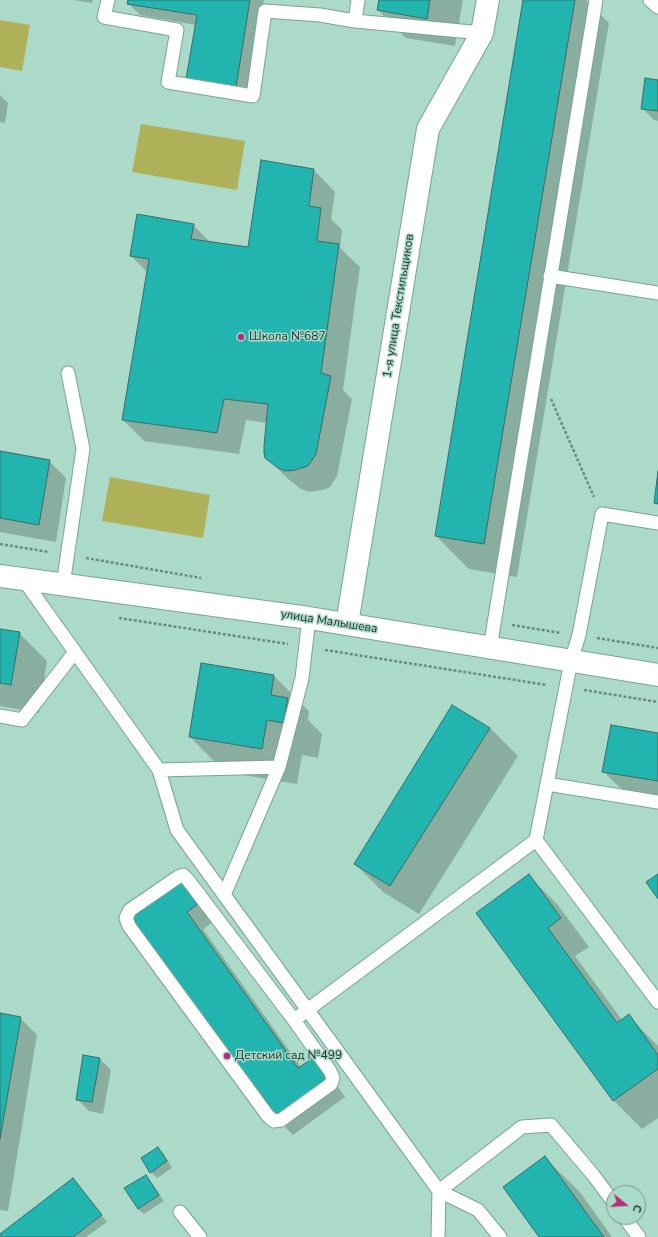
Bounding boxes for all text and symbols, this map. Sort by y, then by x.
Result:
street label: 1-я улица Текстильщиков [381,233,417,379]
place label: Школа №687 [249,330,326,344]
marker: Школа №687 [236,332,246,342]
street label: улица Малышева [279,607,379,637]
place label: Детский сад №499 [235,1049,342,1063]
marker: Детский сад №499 [222,1051,232,1061]
north arrow [606,1185,646,1225]
text: С [629,1203,645,1214]

